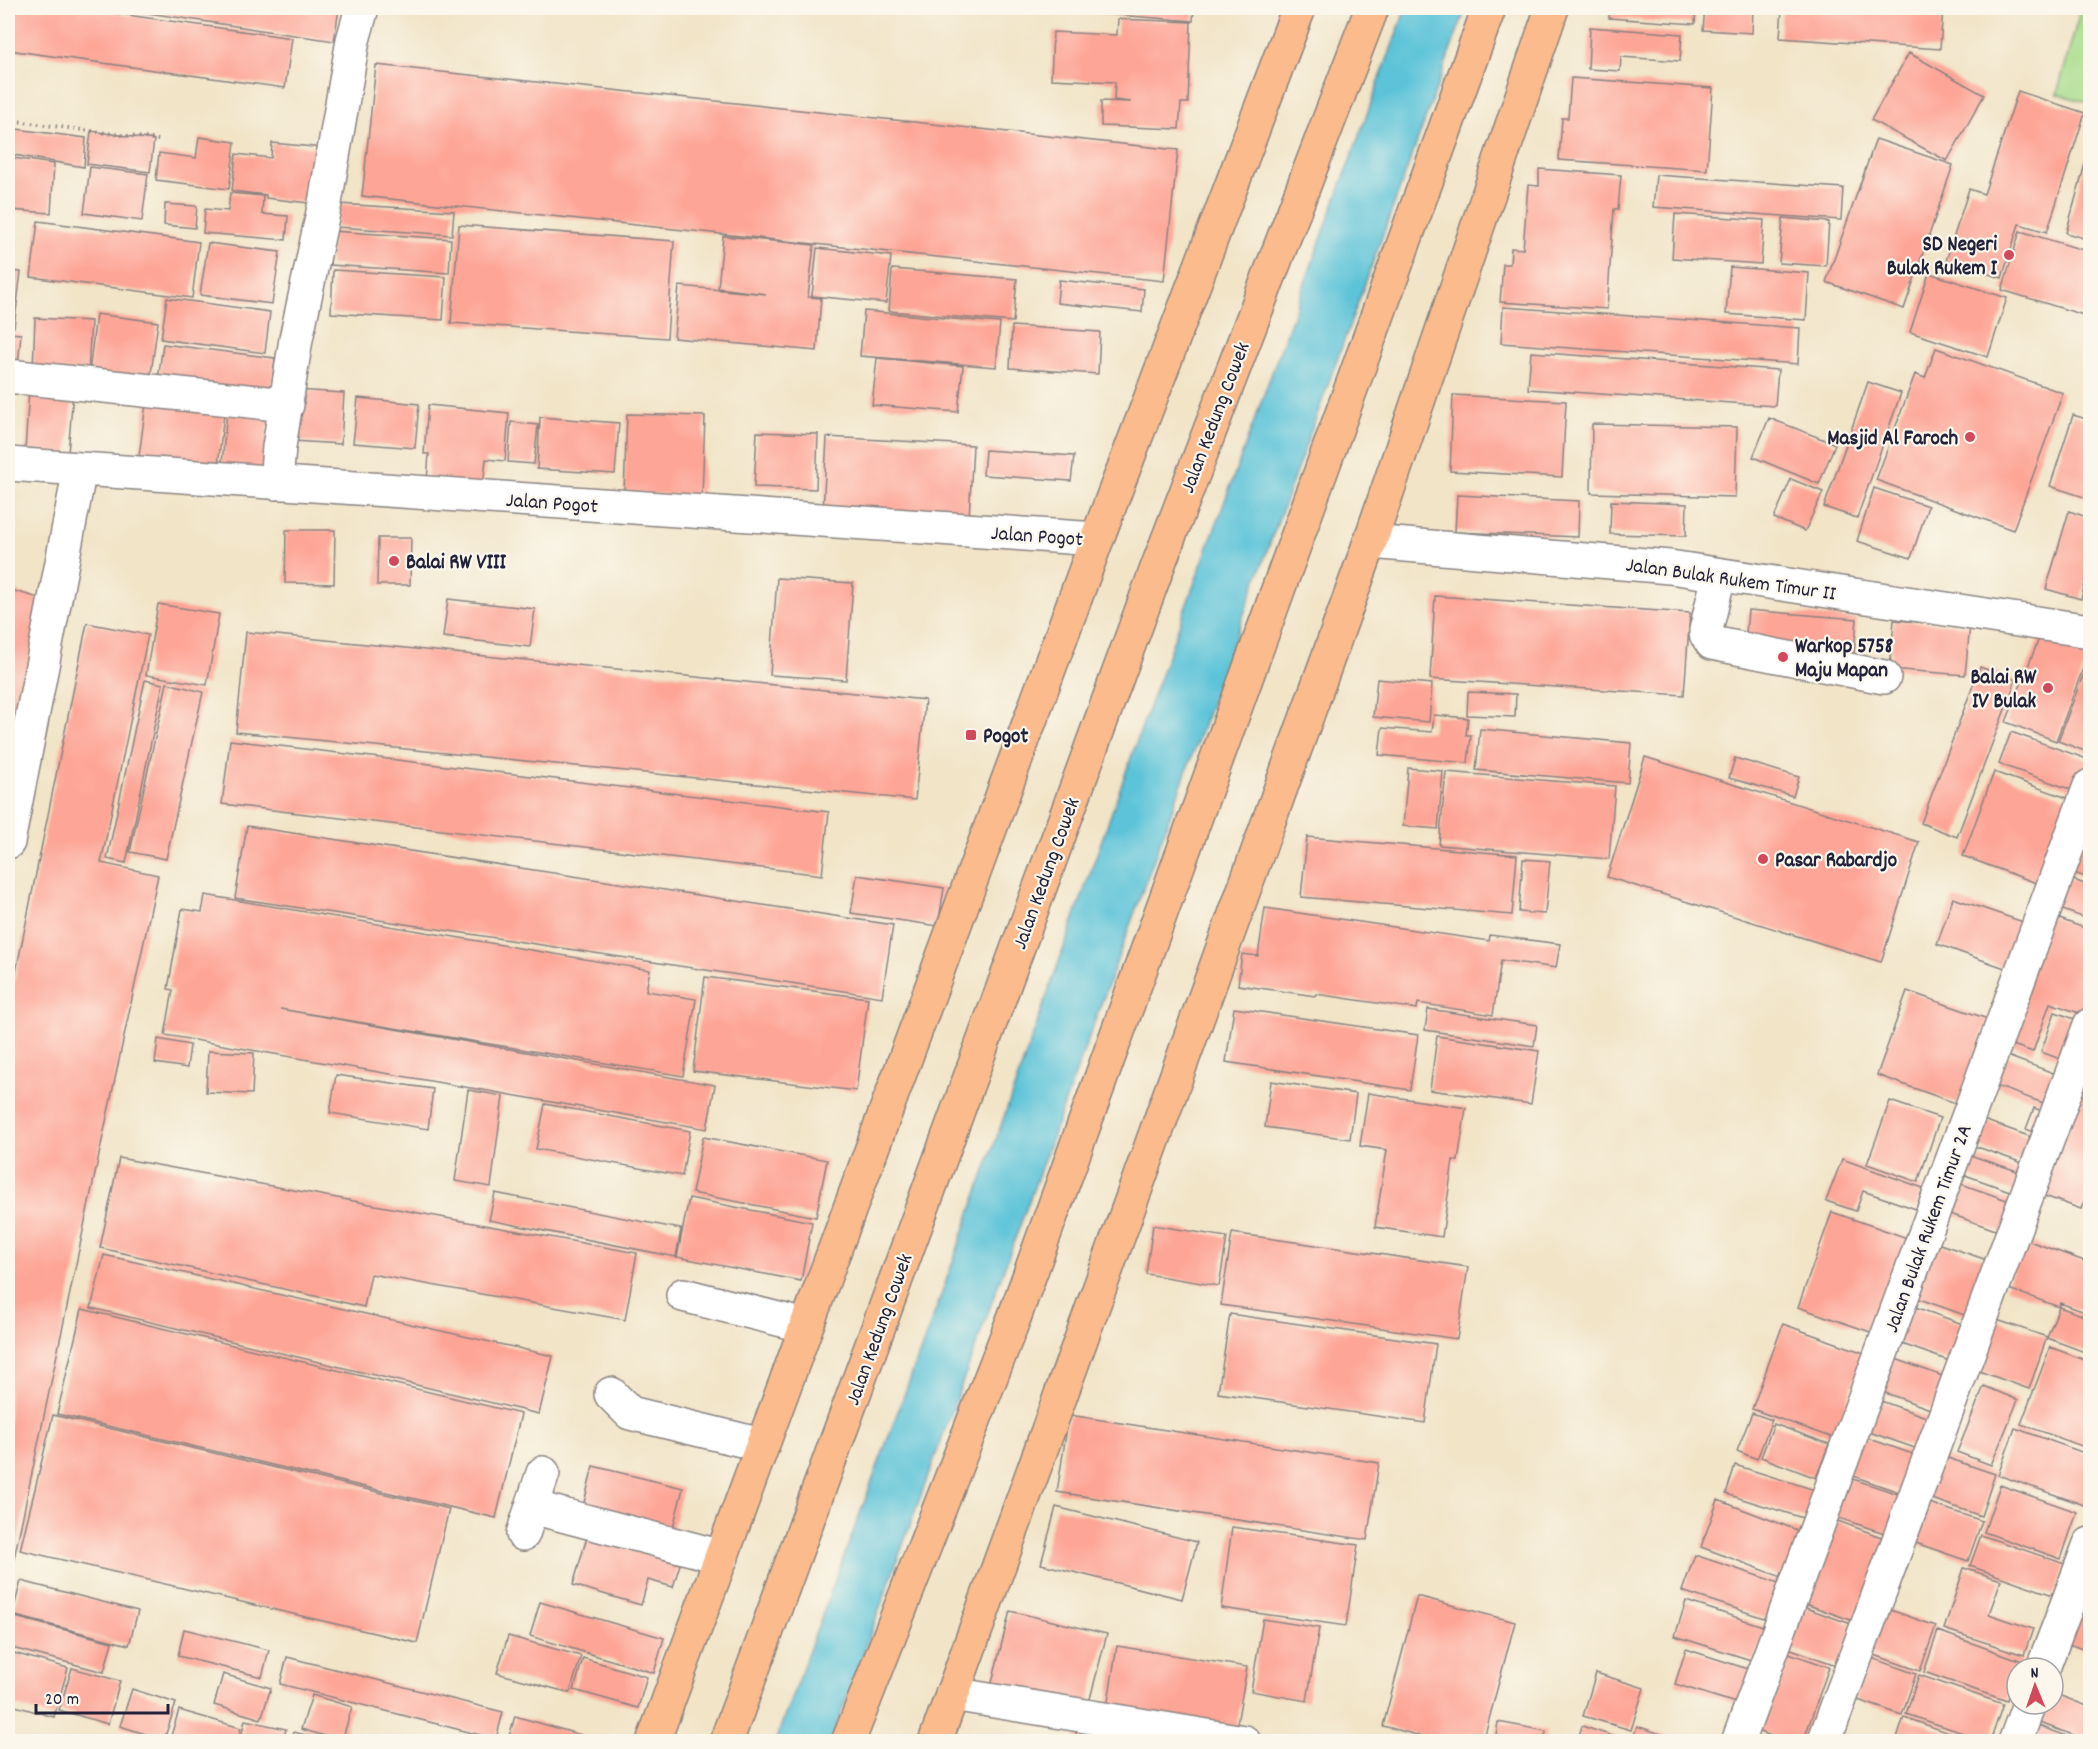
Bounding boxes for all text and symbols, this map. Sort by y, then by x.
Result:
place label: SD Negeri Bulak Rukem I [1887,231,1997,285]
marker: SD Negeri Bulak Rukem I [2002,248,2016,262]
street label: Jalan Kedung Cowek [1174,338,1259,498]
place label: Masjid Al Faroch [1827,425,1958,455]
marker: Masjid Al Faroch [1963,430,1977,444]
street label: Jalan Pogot [505,487,599,523]
street label: Jalan Pogot [990,520,1084,556]
place label: Balai RW VIII [406,549,507,579]
street label: Jalan Bulak Rukem Timur II [1624,551,1838,611]
marker: Balai RW VIII [387,554,401,568]
place label: Warkop 5758 Maju Mapan [1795,633,1893,687]
marker: Warkop 5758 Maju Mapan [1776,650,1790,664]
place label: Balai RW IV Bulak [1970,664,2037,718]
marker: Balai RW IV Bulak [2041,681,2055,695]
place label: Pogot [983,723,1028,753]
marker: Pogot [964,728,978,742]
street label: Jalan Kedung Cowek [1006,794,1089,954]
place label: Pasar Rabardjo [1775,847,1897,877]
marker: Pasar Rabardjo [1756,852,1770,866]
street label: Jalan Bulak Rukem Timur 2A [1878,1121,1981,1337]
street label: Jalan Kedung Cowek [839,1250,922,1410]
north arrow [2005,1656,2065,1716]
text: N [2030,1662,2039,1685]
scale bar [36,1677,168,1715]
text: 20 m [45,1688,79,1713]

